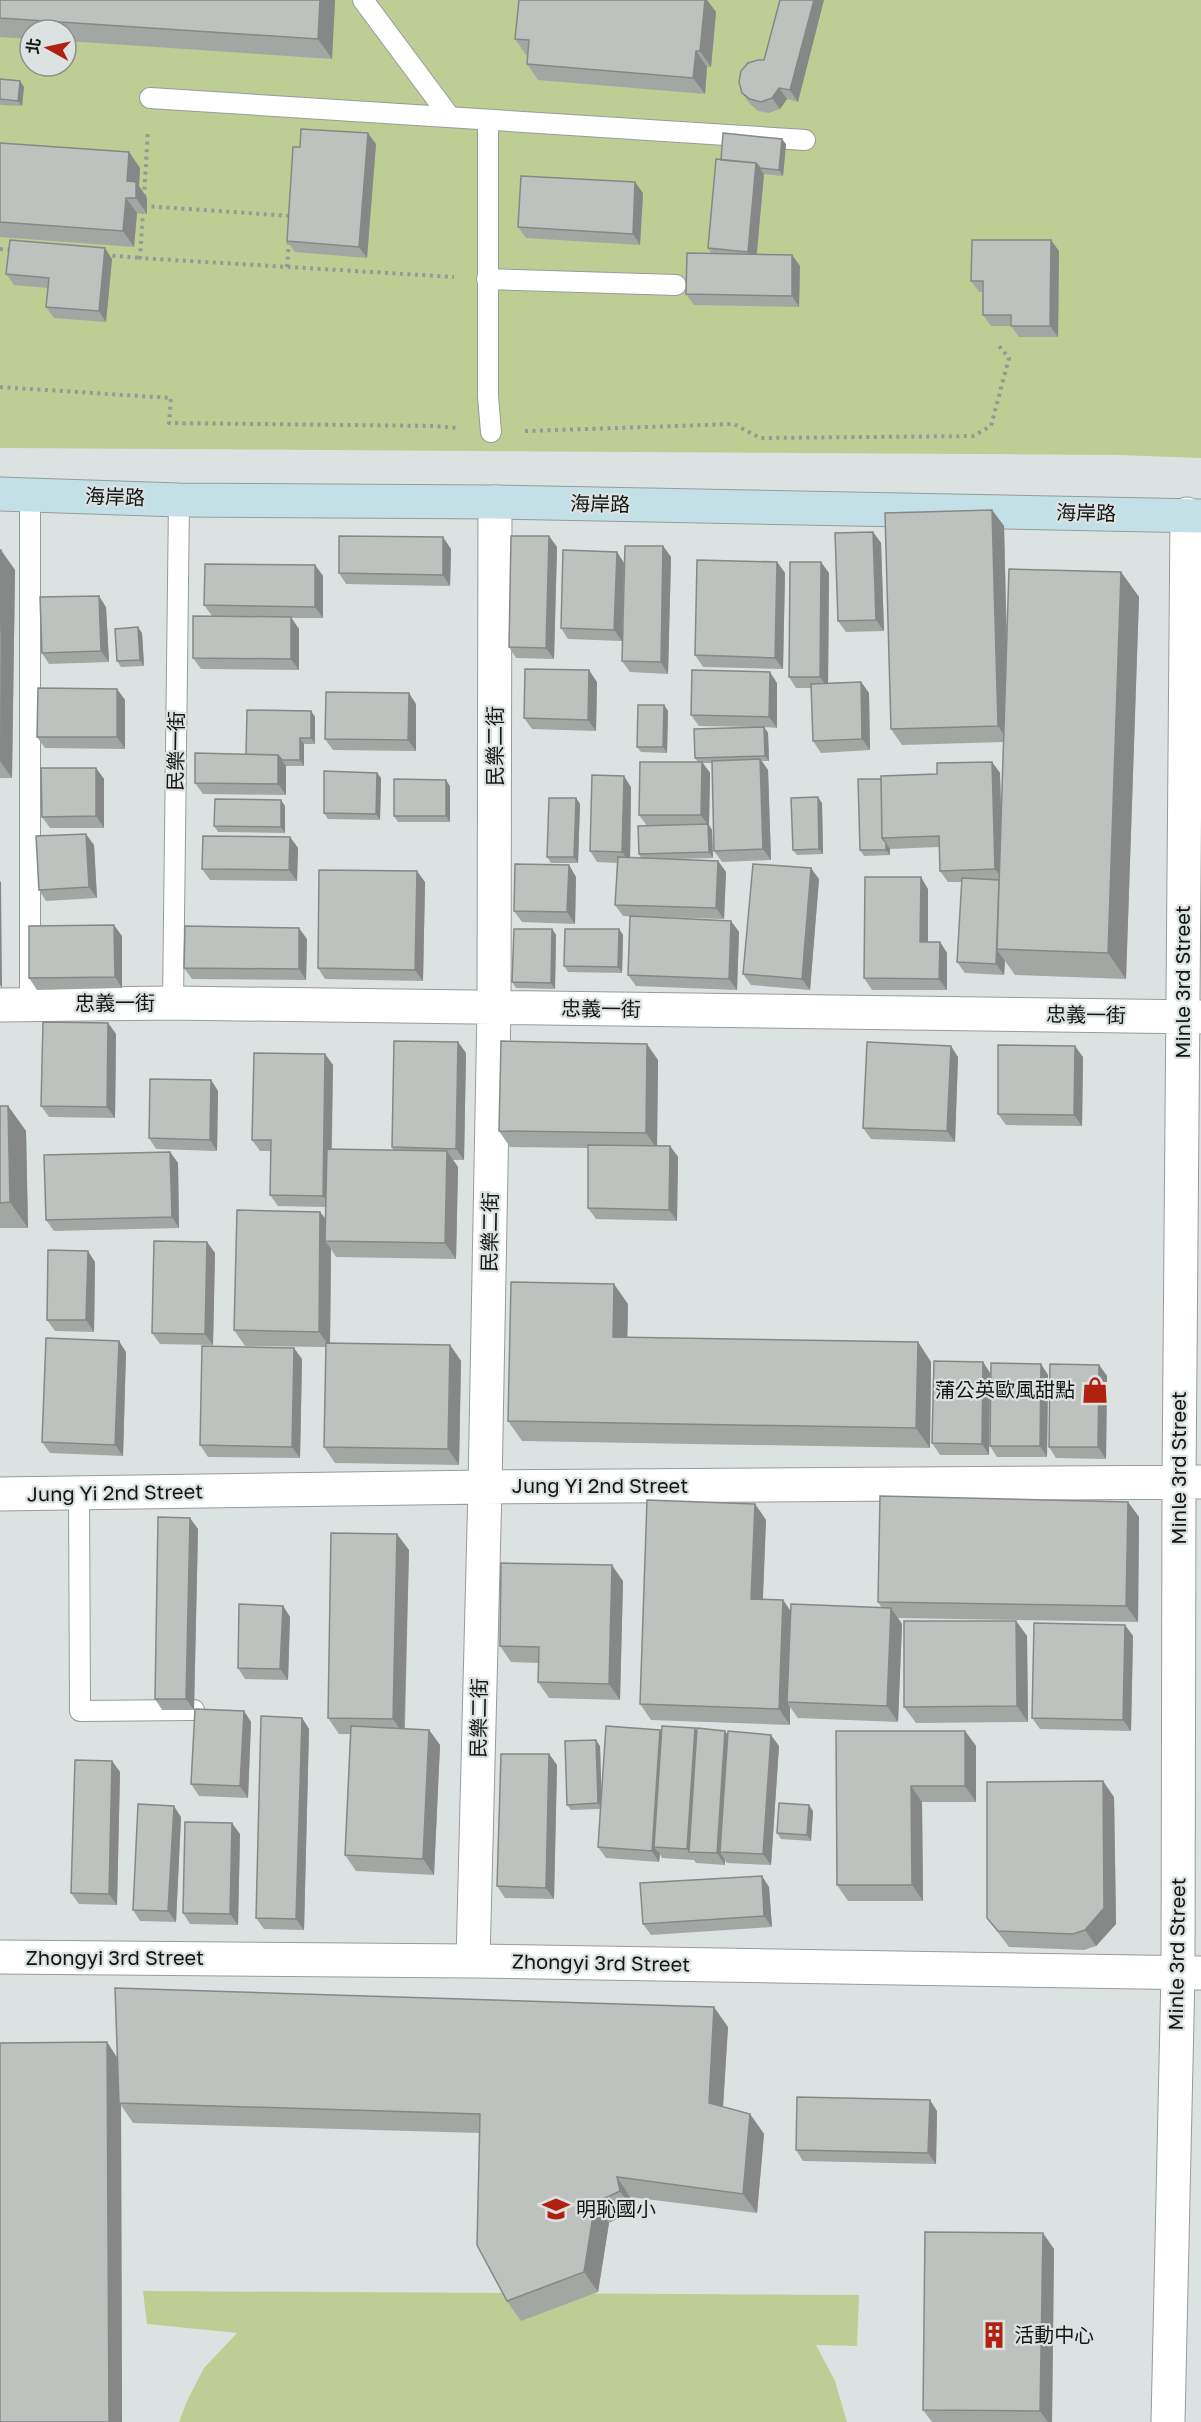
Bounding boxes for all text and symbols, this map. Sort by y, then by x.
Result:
north arrow [18,18,78,78]
text: 北 [22,37,44,55]
street label: 海岸路 [85,483,145,509]
street label: 海岸路 [570,490,630,516]
street label: 海岸路 [1056,499,1116,525]
street label: 民樂二街 [482,706,506,786]
street label: 民樂一街 [162,711,188,791]
street label: Minle 3rd Street [1170,905,1194,1059]
street label: 忠義一街 [75,990,155,1014]
street label: 忠義一街 [561,995,641,1021]
street label: 忠義一街 [1046,1001,1126,1027]
street label: 民樂二街 [476,1192,502,1272]
shop icon: 蒲公英歐風甜點 [1080,1375,1110,1405]
place label: 蒲公英歐風甜點 [935,1377,1075,1401]
street label: Minle 3rd Street [1166,1391,1190,1545]
street label: Jung Yi 2nd Street [512,1473,688,1497]
street label: Jung Yi 2nd Street [27,1478,203,1506]
street label: 民樂二街 [465,1678,491,1758]
street label: Minle 3rd Street [1163,1877,1189,2031]
street label: Zhongyi 3rd Street [26,1945,204,1969]
street label: Zhongyi 3rd Street [512,1948,690,1976]
school or university icon: 明恥國小 [541,2194,571,2224]
place label: 明恥國小 [576,2196,656,2220]
building icon: 活動中心 [979,2320,1009,2350]
place label: 活動中心 [1014,2322,1094,2346]

